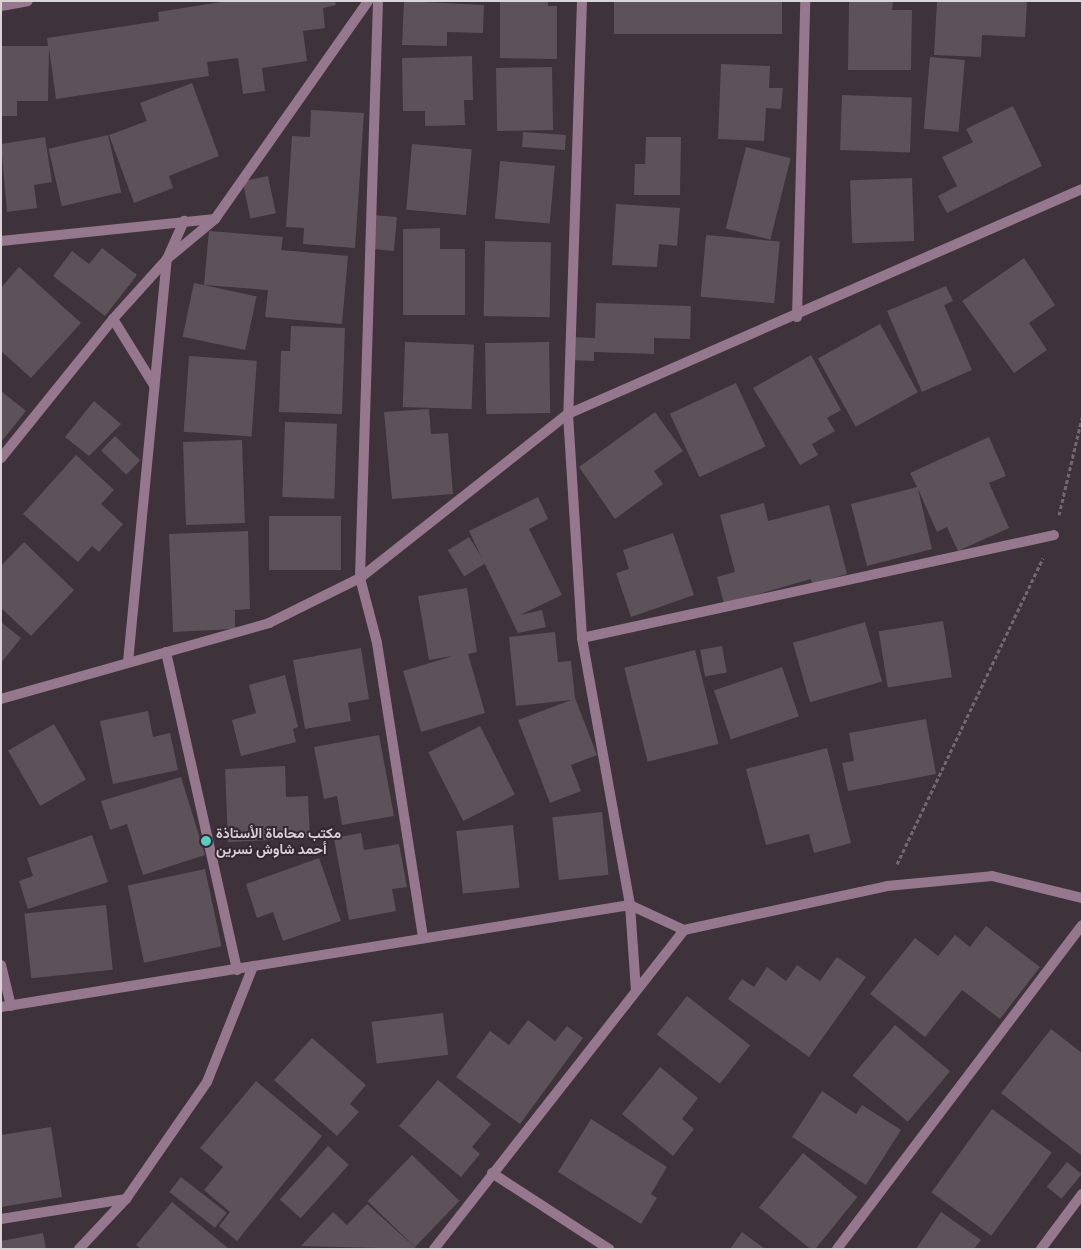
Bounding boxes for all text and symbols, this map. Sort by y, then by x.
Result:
place label: مكتب محاماة الأستاذة أحمد شاوش نسرين [216,825,341,858]
marker: مكتب محاماة الأستاذة أحمد شاوش نسرين [200,835,212,847]

